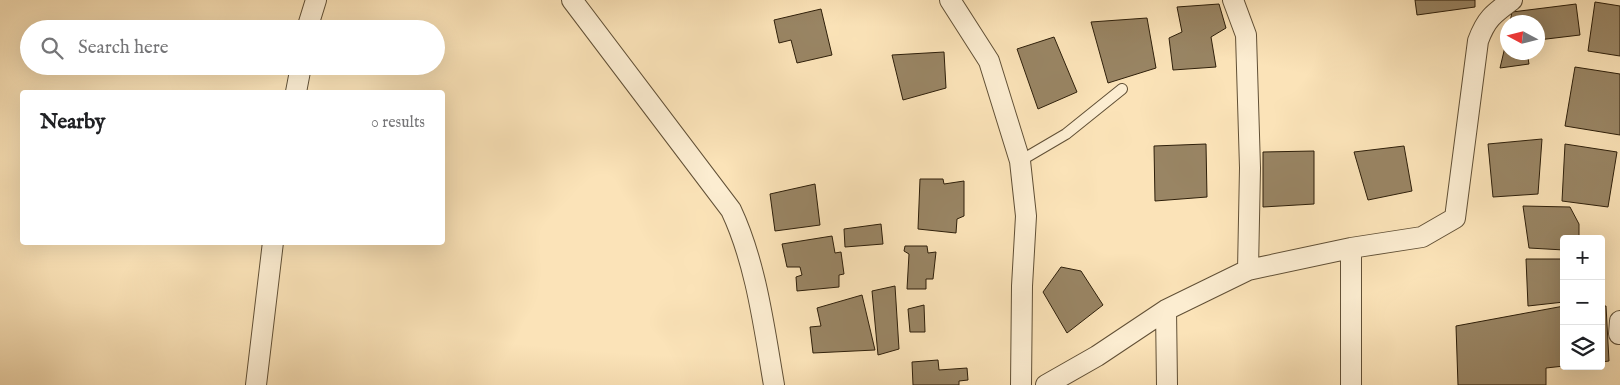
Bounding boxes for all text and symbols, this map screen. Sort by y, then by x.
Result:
north arrow [1500,15,1545,60]
search box [20,20,445,75]
icon: search [38,34,66,62]
text: Search here [78,36,169,60]
text: Nearby [40,109,105,136]
text: 0 results [371,113,425,133]
map controls [1560,235,1605,370]
button: + [1560,235,1605,280]
button: − [1560,280,1605,325]
button: layers [1560,325,1605,370]

